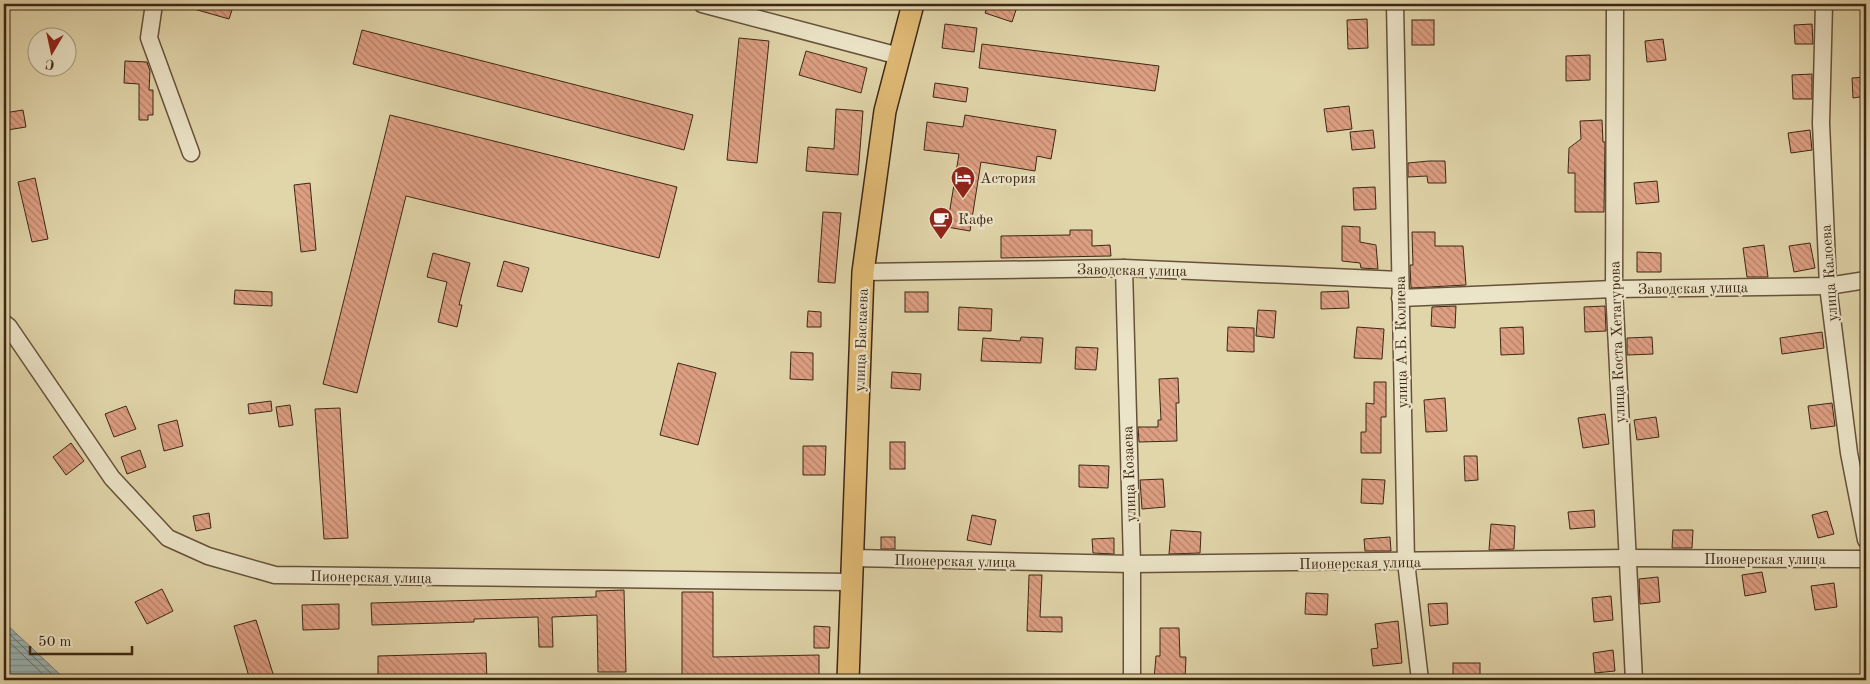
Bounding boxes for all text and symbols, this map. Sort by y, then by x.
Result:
north arrow [28,28,78,78]
text: С [44,56,56,71]
hotel icon: Астория [950,165,976,199]
place label: Астория [980,172,1036,187]
cafe icon: Кафе [928,206,954,240]
place label: Кафе [958,213,993,228]
street label: улица Калоева [1820,223,1841,322]
street label: улица Коста Хетагурова [1608,260,1629,424]
street label: Заводская улица [1077,263,1188,280]
street label: улица А.Б. Колиева [1394,275,1411,408]
street label: Заводская улица [1638,281,1749,298]
street label: улица Баскаева [853,287,872,392]
street label: улица Козаева [1121,425,1140,522]
street label: Пионерская улица [1704,553,1827,568]
street label: Пионерская улица [894,554,1017,571]
street label: Пионерская улица [1299,556,1422,573]
street label: Пионерская улица [310,570,433,587]
scale bar [30,624,132,656]
text: 50 m [38,635,72,650]

